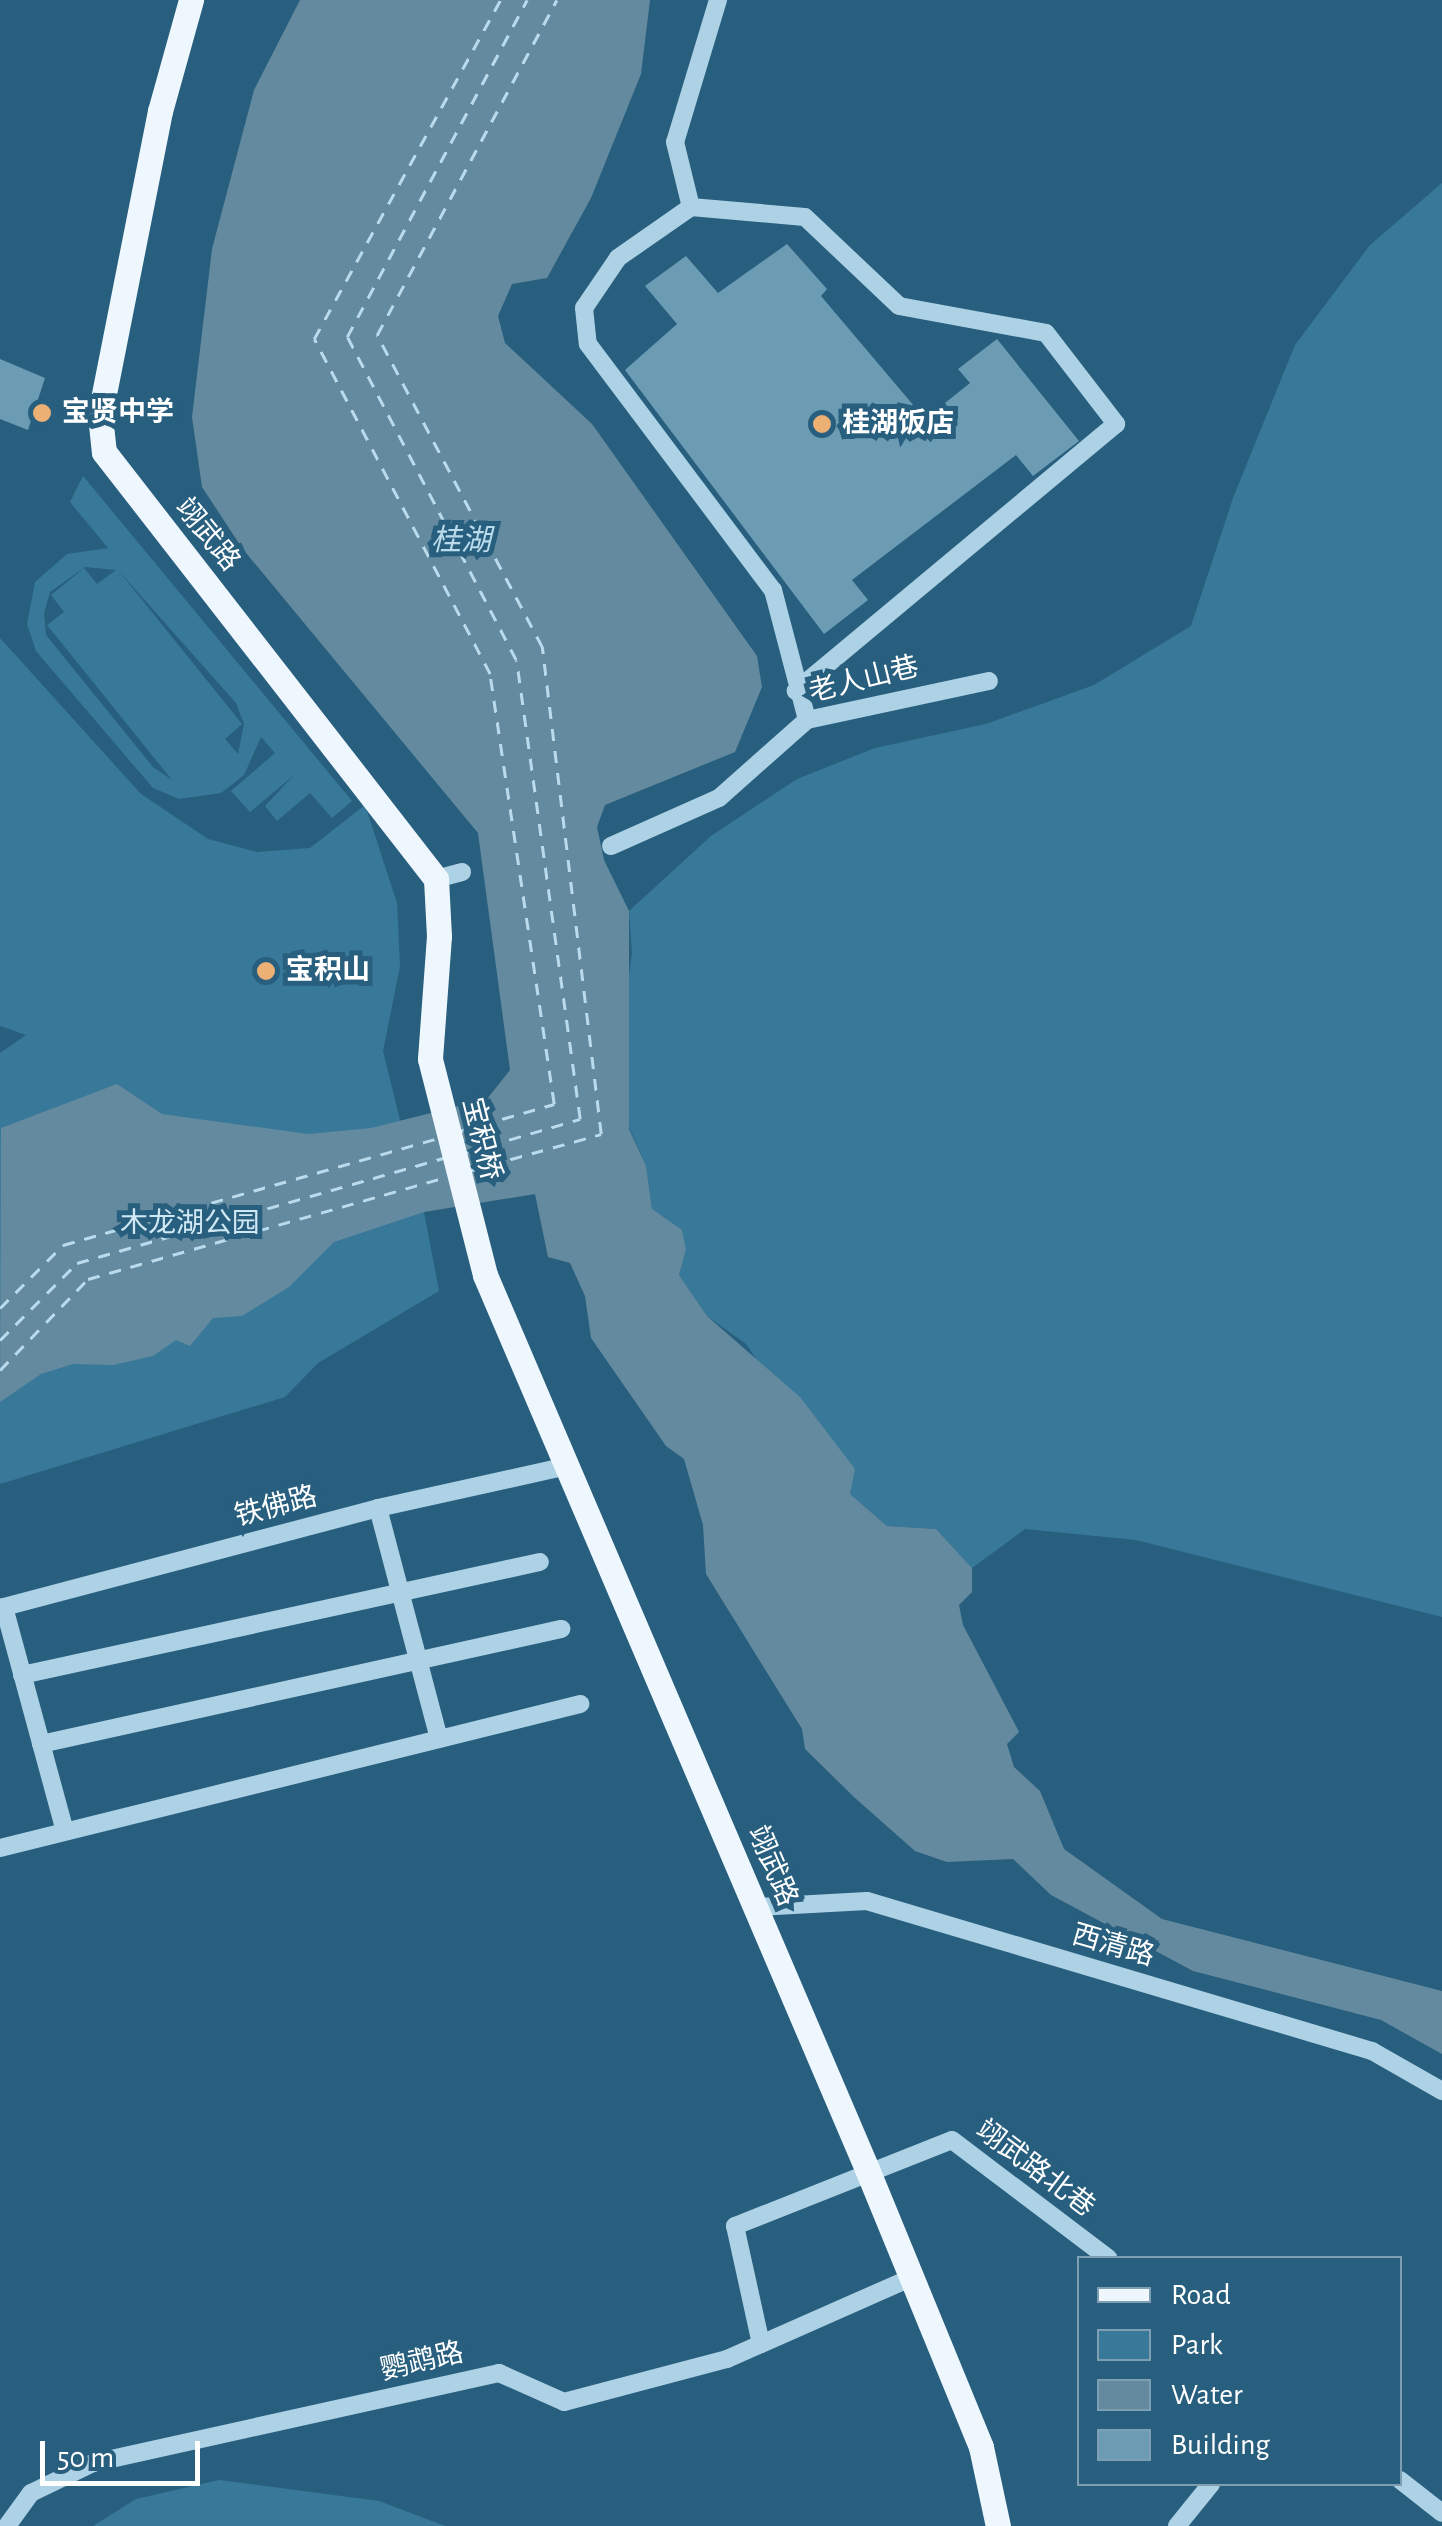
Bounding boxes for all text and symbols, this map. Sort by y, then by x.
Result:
place label: 宝贤中学 [62,396,174,430]
marker: 宝贤中学 [31,402,53,424]
place label: 桂湖饭店 [842,407,954,441]
marker: 桂湖饭店 [811,413,833,435]
street label: 翊武路 [168,492,246,578]
water label: 桂湖 [431,523,491,559]
street label: 老人山巷 [806,650,922,710]
place label: 宝积山 [286,954,370,988]
marker: 宝积山 [255,960,277,982]
street label: 宝积桥 [455,1094,507,1184]
park label: 木龙湖公园 [120,1207,260,1241]
street label: 铁佛路 [231,1480,321,1534]
street label: 翊武路 [740,1821,804,1911]
street label: 西清路 [1068,1918,1158,1974]
street label: 翊武路北巷 [969,2113,1101,2225]
legend [1077,2256,1402,2486]
text: Road [1171,2280,1231,2310]
text: Park [1171,2330,1223,2360]
street label: 鹦鹉路 [377,2336,467,2388]
text: Water [1171,2380,1243,2410]
scale bar [45,2421,205,2483]
text: Building [1171,2430,1270,2460]
text: 50 m [57,2443,114,2473]

